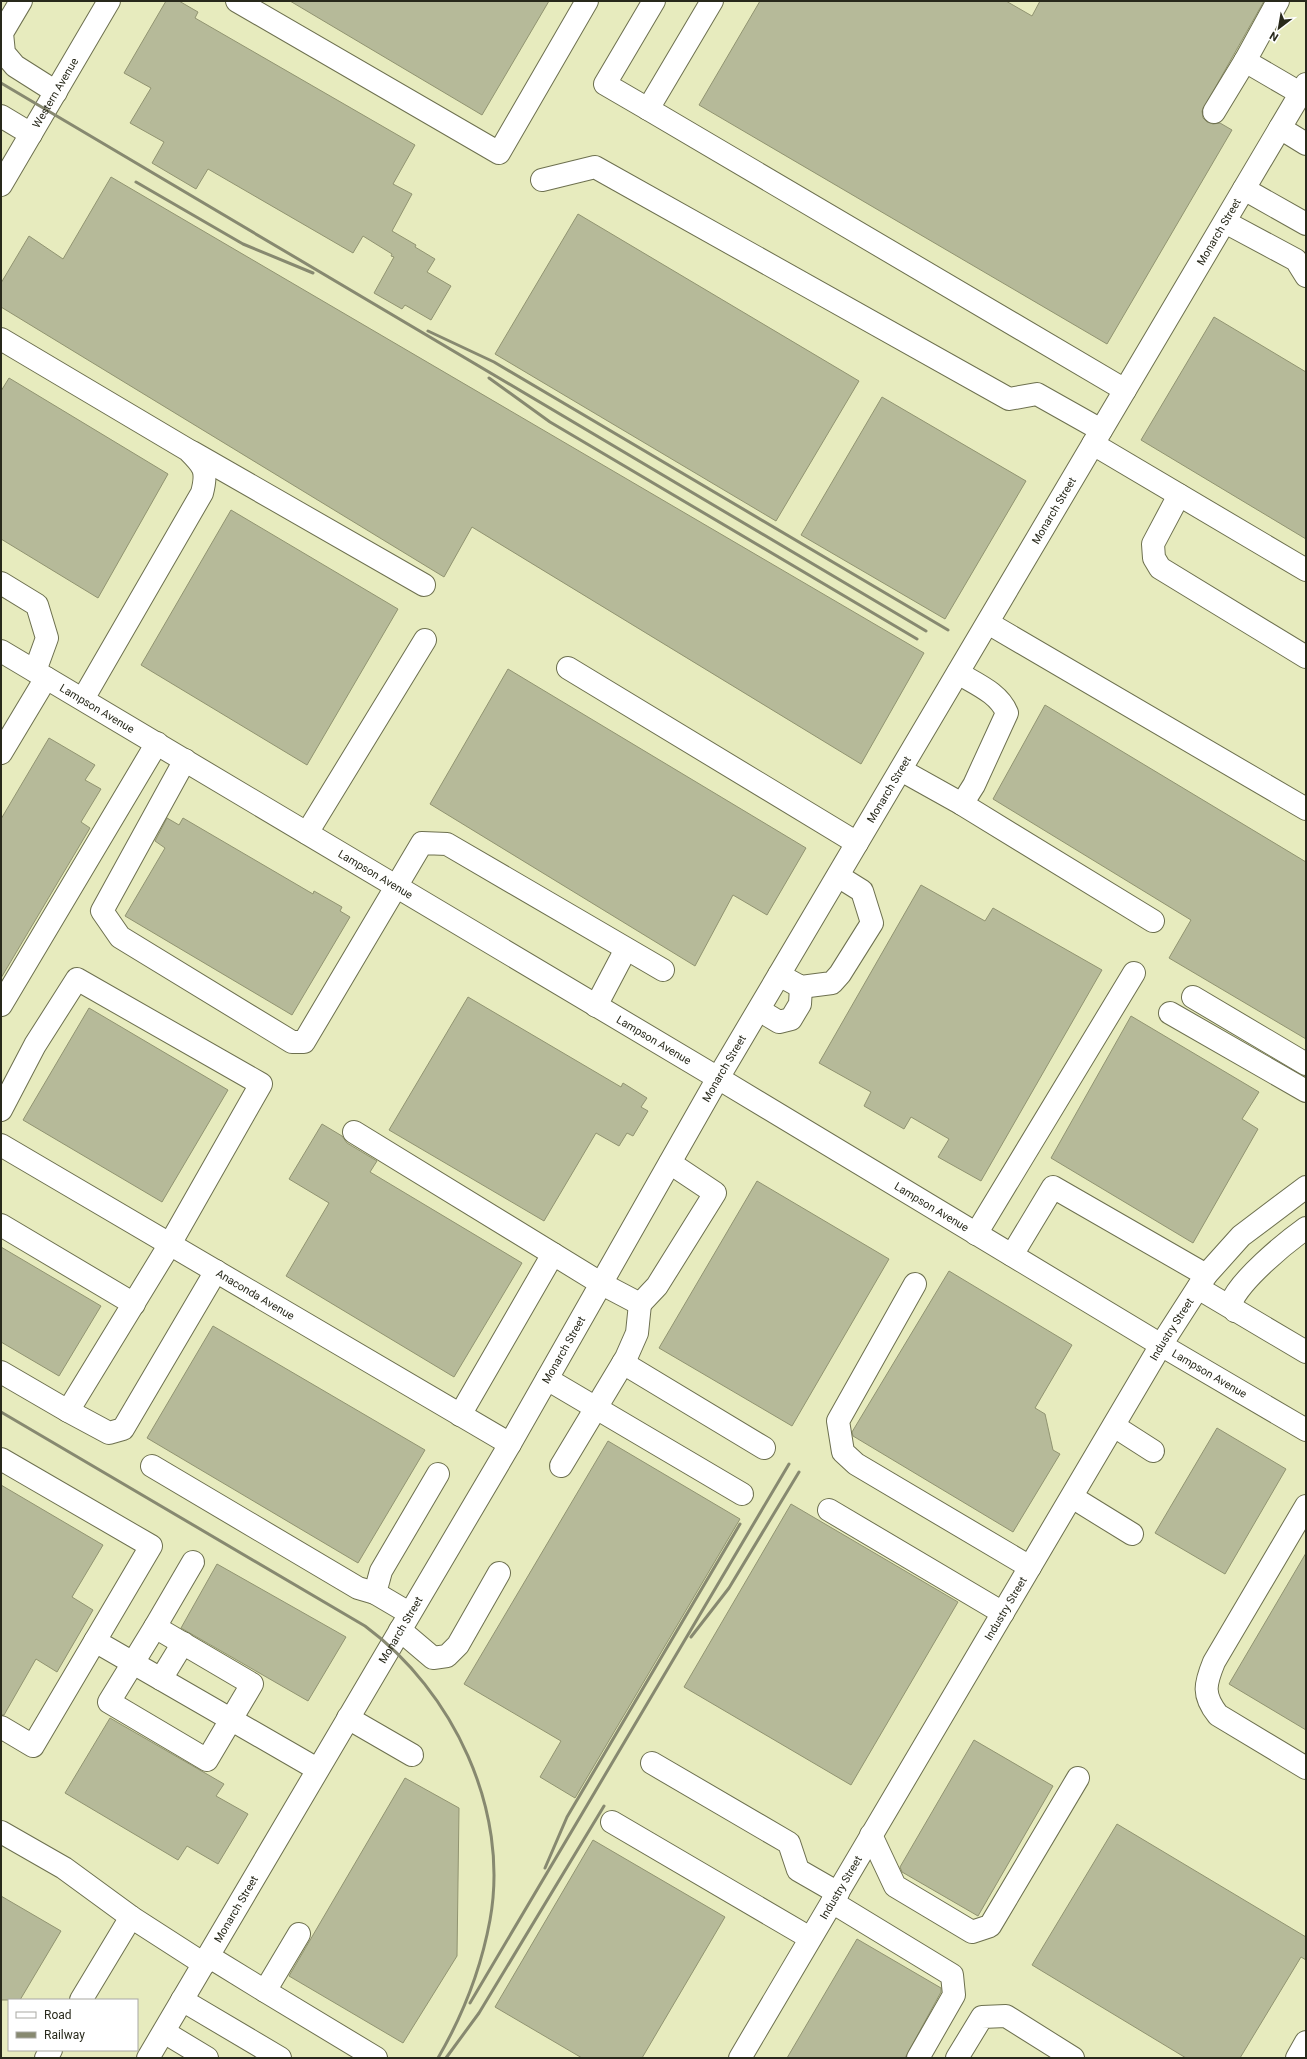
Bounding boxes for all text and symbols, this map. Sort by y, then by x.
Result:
north arrow [1259,8,1299,48]
text: N [1267,28,1281,44]
street label: Western Avenue [30,55,81,130]
street label: Monarch Street [1194,196,1244,267]
street label: Monarch Street [1029,475,1079,546]
street label: Lampson Avenue [58,681,137,736]
street label: Monarch Street [864,753,914,825]
street label: Lampson Avenue [336,847,415,901]
street label: Lampson Avenue [614,1013,694,1067]
street label: Monarch Street [699,1032,749,1104]
street label: Lampson Avenue [892,1179,971,1234]
street label: Anaconda Avenue [214,1266,297,1322]
street label: Industry Street [1147,1295,1196,1363]
street label: Monarch Street [539,1314,588,1386]
street label: Lampson Avenue [1170,1346,1249,1401]
street label: Industry Street [982,1574,1029,1643]
street label: Monarch Street [376,1594,425,1666]
street label: Industry Street [817,1853,865,1922]
street label: Monarch Street [211,1873,261,1945]
legend [8,1999,138,2051]
text: Road [44,2008,72,2022]
text: Railway [44,2028,85,2042]

